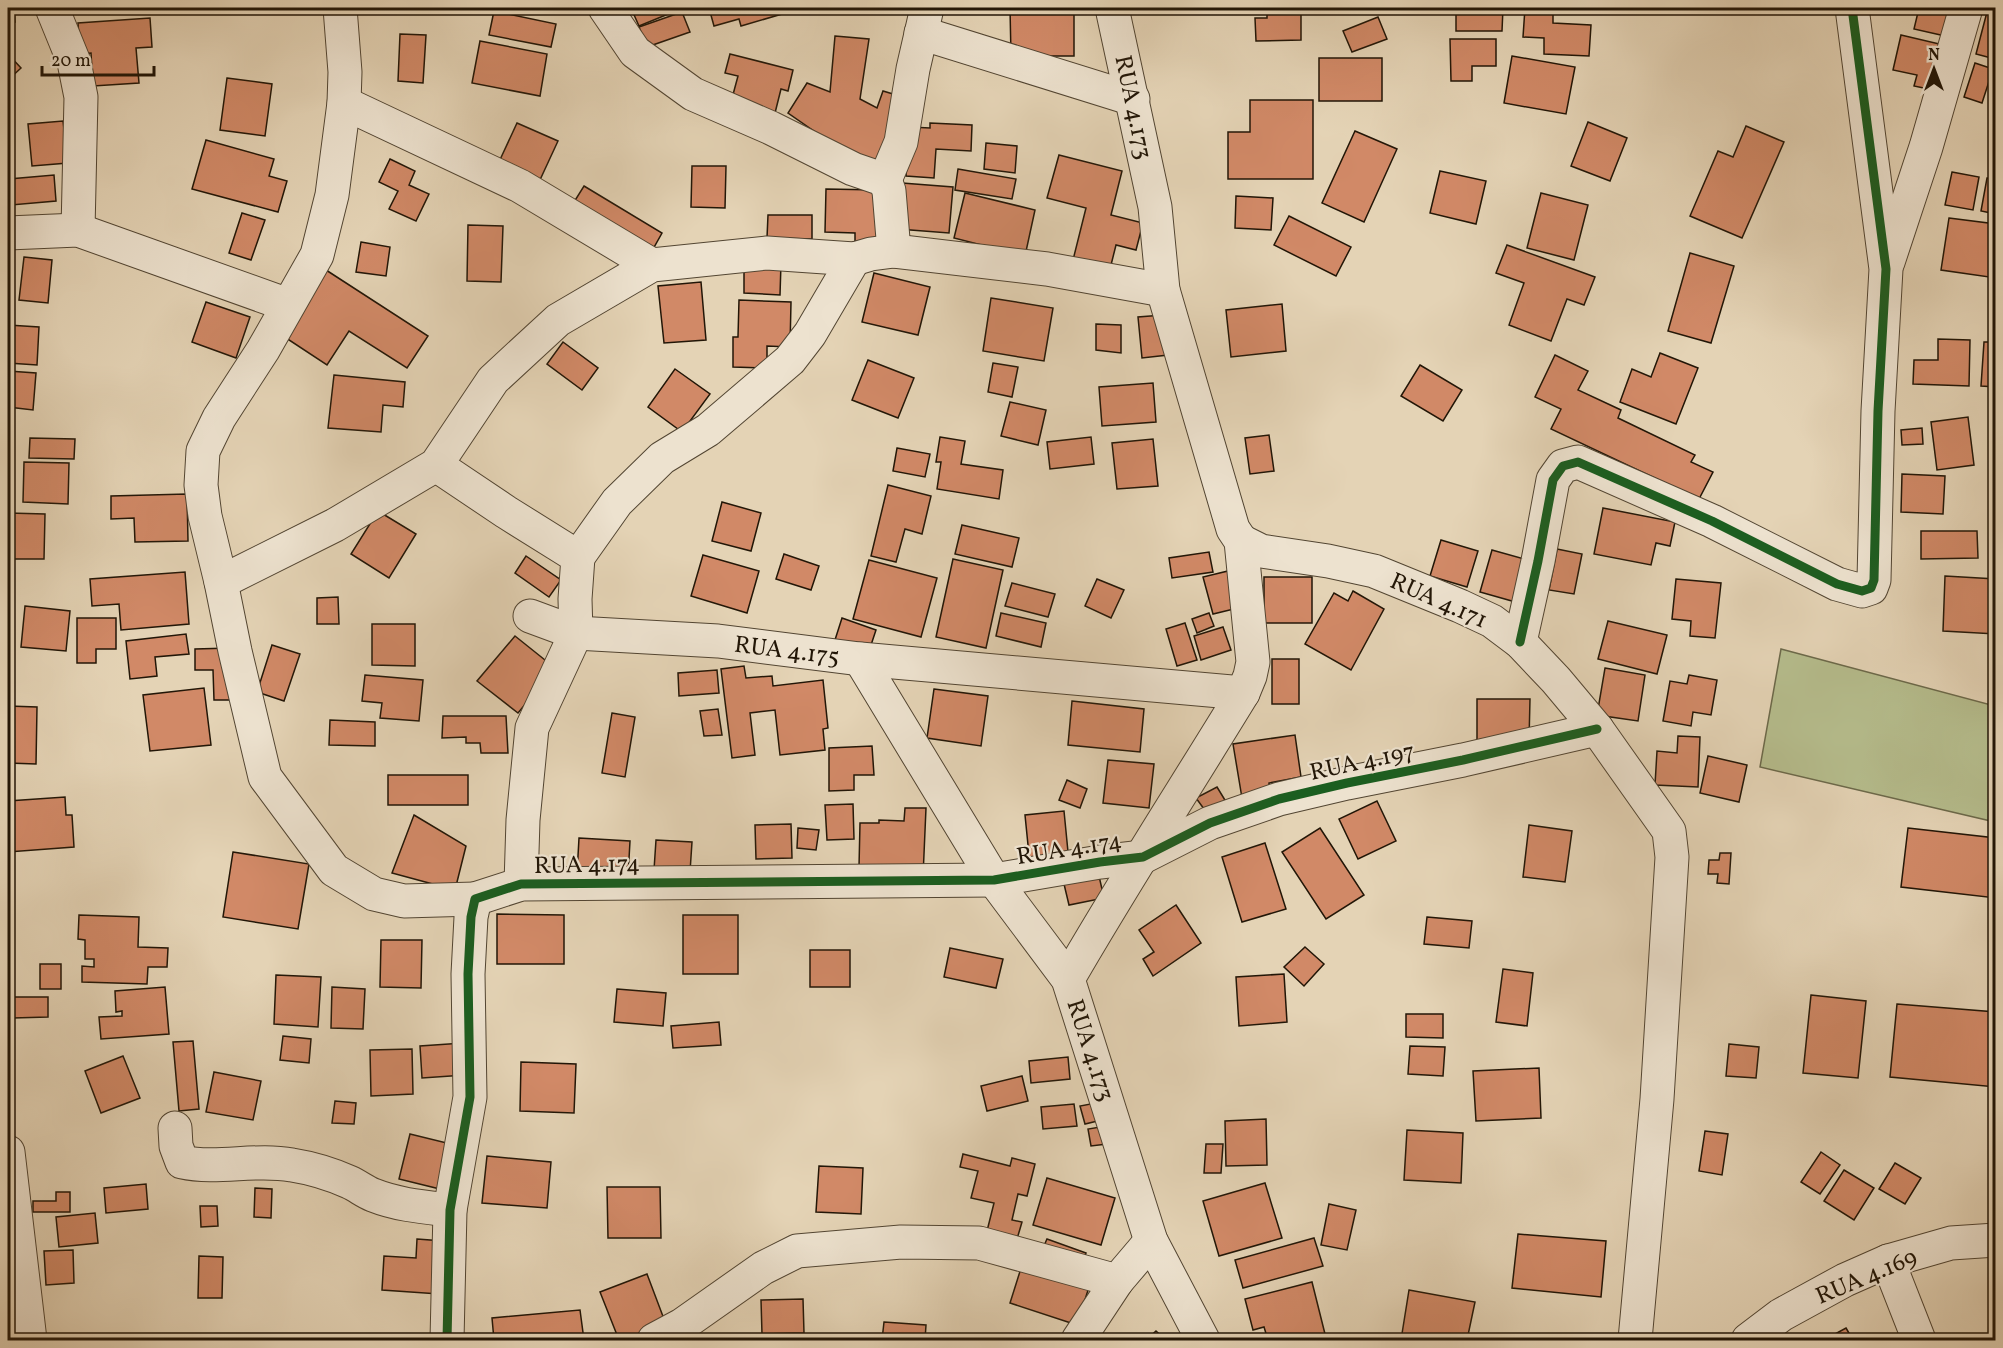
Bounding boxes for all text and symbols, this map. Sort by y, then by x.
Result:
scale bar [42,39,154,77]
north arrow [1904,39,1964,99]
text: N [1928,45,1940,67]
text: 20 m [51,49,91,74]
street label: RUA 4.173 [1104,52,1160,163]
street label: RUA 4.171 [1384,565,1492,638]
street label: RUA 4.175 [732,629,841,675]
street label: RUA 4.197 [1307,735,1418,791]
street label: RUA 4.174 [1014,825,1124,875]
street label: RUA 4.174 [534,848,640,884]
street label: RUA 4.173 [1057,995,1122,1106]
street label: RUA 4.169 [1811,1241,1923,1314]

